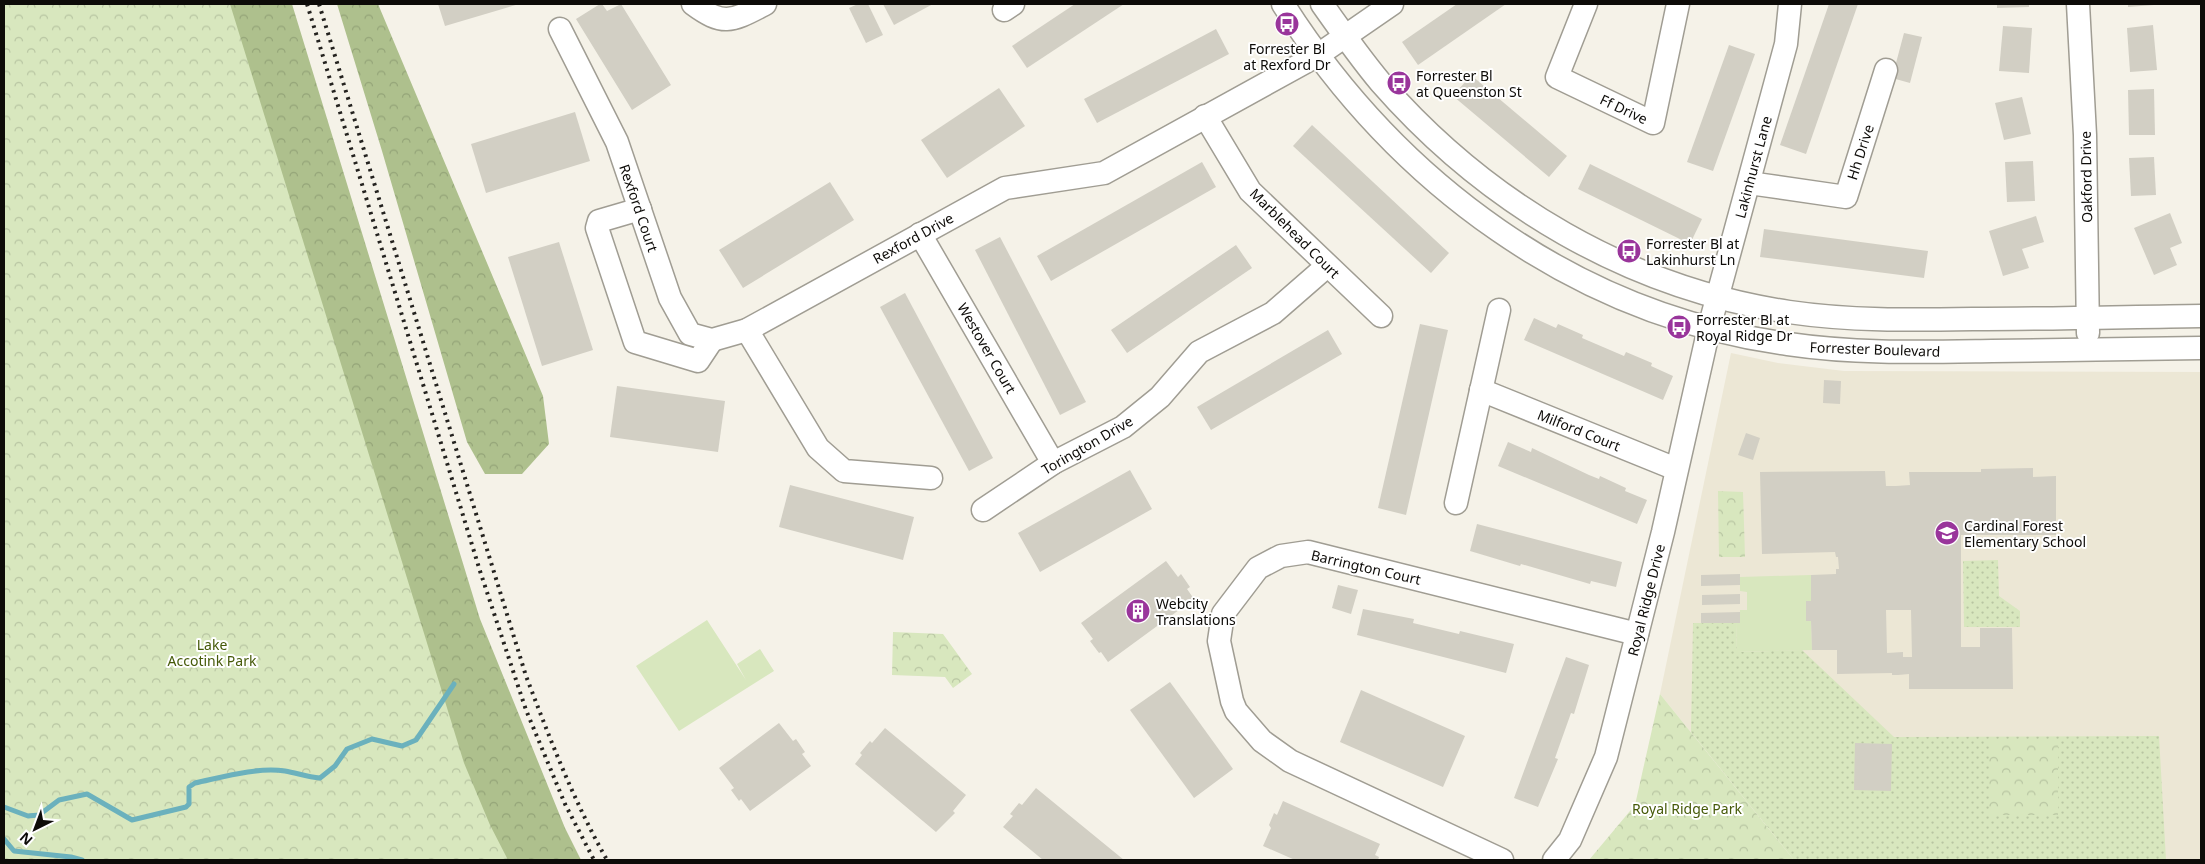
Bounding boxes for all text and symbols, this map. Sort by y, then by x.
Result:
bus stop icon: Forrester Bl at Rexford Dr [1274,11,1300,37]
place label: Forrester Bl at Rexford Dr [1243,39,1331,74]
place label: Forrester Bl at Queenston St [1416,66,1522,101]
bus stop icon: Forrester Bl at Queenston St [1386,70,1412,96]
street label: Ff Drive [1597,90,1651,128]
street label: Lakinhurst Lane [1730,114,1776,220]
street label: Hh Drive [1842,122,1878,182]
street label: Oakford Drive [2076,131,2096,223]
street label: Rexford Court [615,162,663,254]
street label: Marblehead Court [1246,184,1344,282]
street label: Rexford Drive [869,208,957,268]
place label: Forrester Bl at Lakinhurst Ln [1646,234,1739,269]
bus stop icon: Forrester Bl at Lakinhurst Ln [1616,238,1642,264]
street label: Westover Court [953,299,1021,397]
place label: Forrester Bl at Royal Ridge Dr [1696,310,1792,345]
bus stop icon: Forrester Bl at Royal Ridge Dr [1666,314,1692,340]
street label: Forrester Boulevard [1809,337,1941,361]
street label: Milford Court [1535,405,1623,455]
street label: Torington Drive [1038,411,1136,479]
place label: Cardinal Forest Elementary School [1964,516,2086,551]
school or university icon: Cardinal Forest Elementary School [1934,520,1960,546]
street label: Royal Ridge Drive [1623,542,1669,658]
street label: Barrington Court [1309,545,1423,589]
place label: Webcity Translations [1156,594,1236,629]
building icon: Webcity Translations [1125,598,1151,624]
park label: Lake Accotink Park [168,635,257,670]
park label: Royal Ridge Park [1632,799,1742,818]
north arrow [10,804,60,854]
text: N [15,828,37,850]

